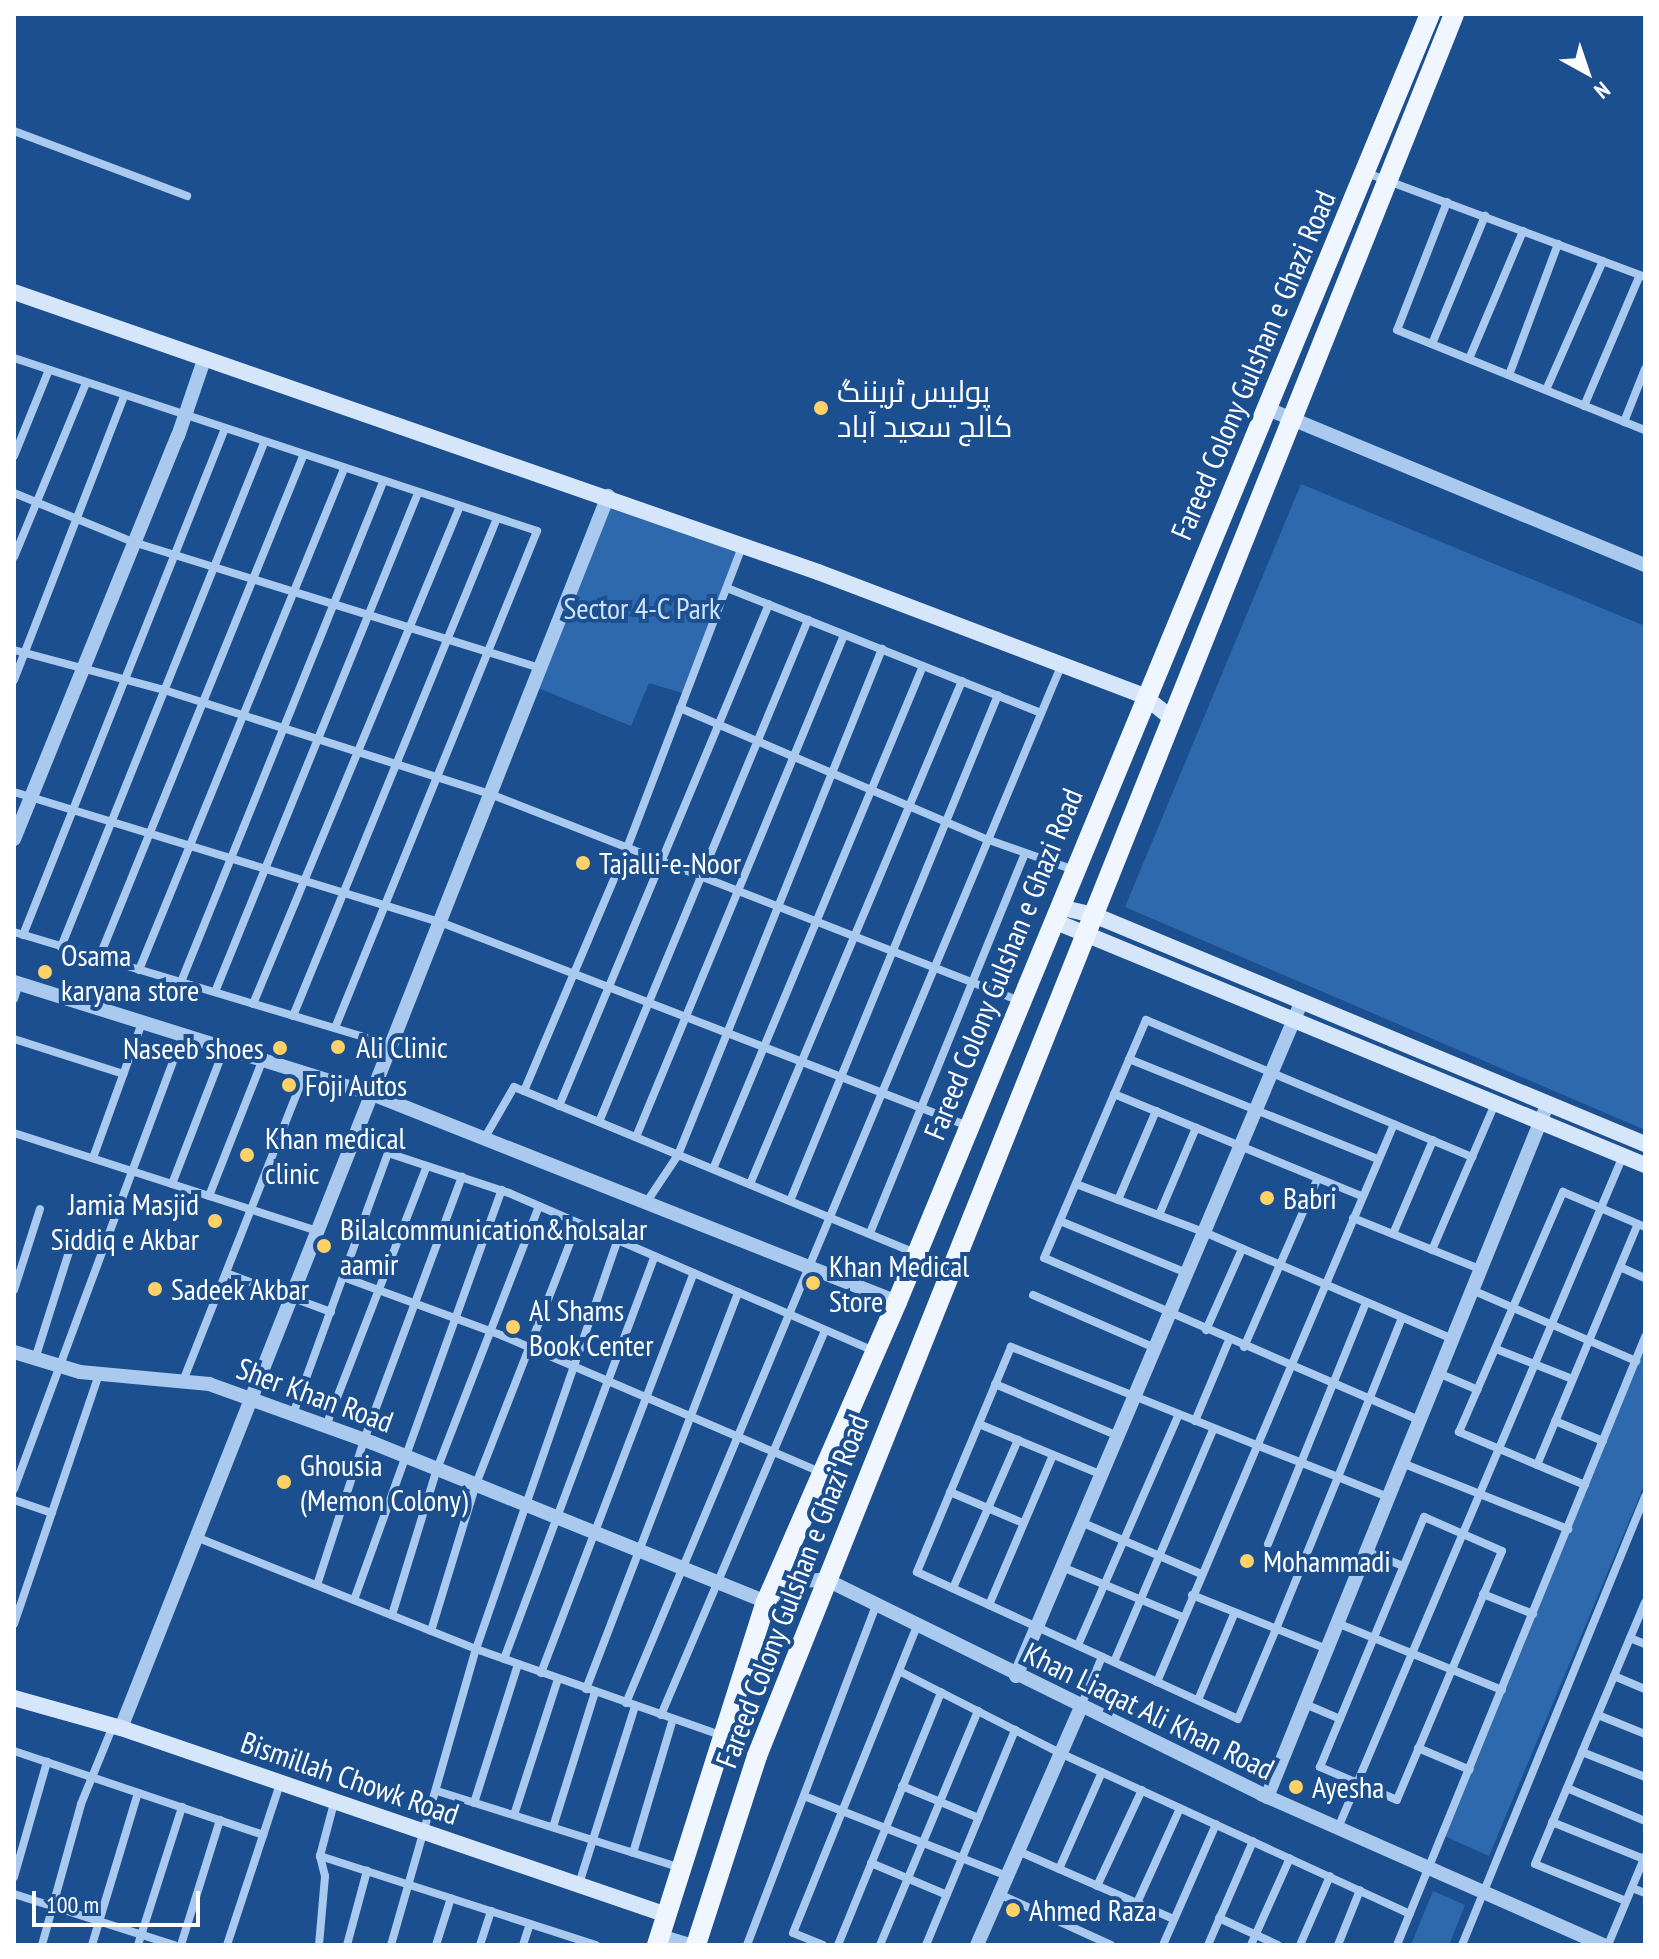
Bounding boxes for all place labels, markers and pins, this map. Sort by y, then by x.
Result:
place label: پولیس ٹریننگ کالج سعید آباد [837,373,1013,444]
marker: پولیس ٹریننگ کالج سعید آباد [812,399,830,417]
place label: Tajalli-e-Noor [599,845,741,881]
marker: Tajalli-e-Noor [574,854,592,872]
place label: Osama karyana store [61,937,199,1008]
marker: Osama karyana store [36,963,54,981]
place label: Ali Clinic [356,1029,448,1065]
place label: Naseeb shoes [123,1030,264,1066]
marker: Ali Clinic [327,1036,349,1058]
marker: Naseeb shoes [271,1039,289,1057]
place label: Foji Autos [305,1067,408,1103]
marker: Foji Autos [280,1076,298,1094]
place label: Khan medical clinic [265,1120,406,1190]
marker: Khan medical clinic [236,1144,258,1166]
place label: Babri [1283,1180,1337,1216]
place label: Jamia Masjid Siddiq e Akbar [50,1186,199,1256]
marker: Babri [1258,1189,1276,1207]
place label: Bilalcommunication&holsalar aamir [340,1211,647,1282]
marker: Jamia Masjid Siddiq e Akbar [206,1212,224,1230]
marker: Bilalcommunication&holsalar aamir [315,1237,333,1255]
place label: Khan Medical Store [829,1248,969,1318]
place label: Sadeek Akbar [171,1271,310,1307]
marker: Khan Medical Store [804,1274,822,1292]
marker: Sadeek Akbar [146,1280,164,1298]
place label: Al Shams Book Center [529,1292,654,1362]
marker: Al Shams Book Center [504,1318,522,1336]
place label: Ghousia (Memon Colony) [300,1447,468,1518]
marker: Ghousia (Memon Colony) [275,1473,293,1491]
place label: Mohammadi [1263,1543,1391,1579]
marker: Mohammadi [1238,1552,1256,1570]
place label: Ayesha [1312,1769,1384,1805]
marker: Ayesha [1287,1778,1305,1796]
place label: Ahmed Raza [1029,1892,1157,1928]
marker: Ahmed Raza [1004,1901,1022,1919]

